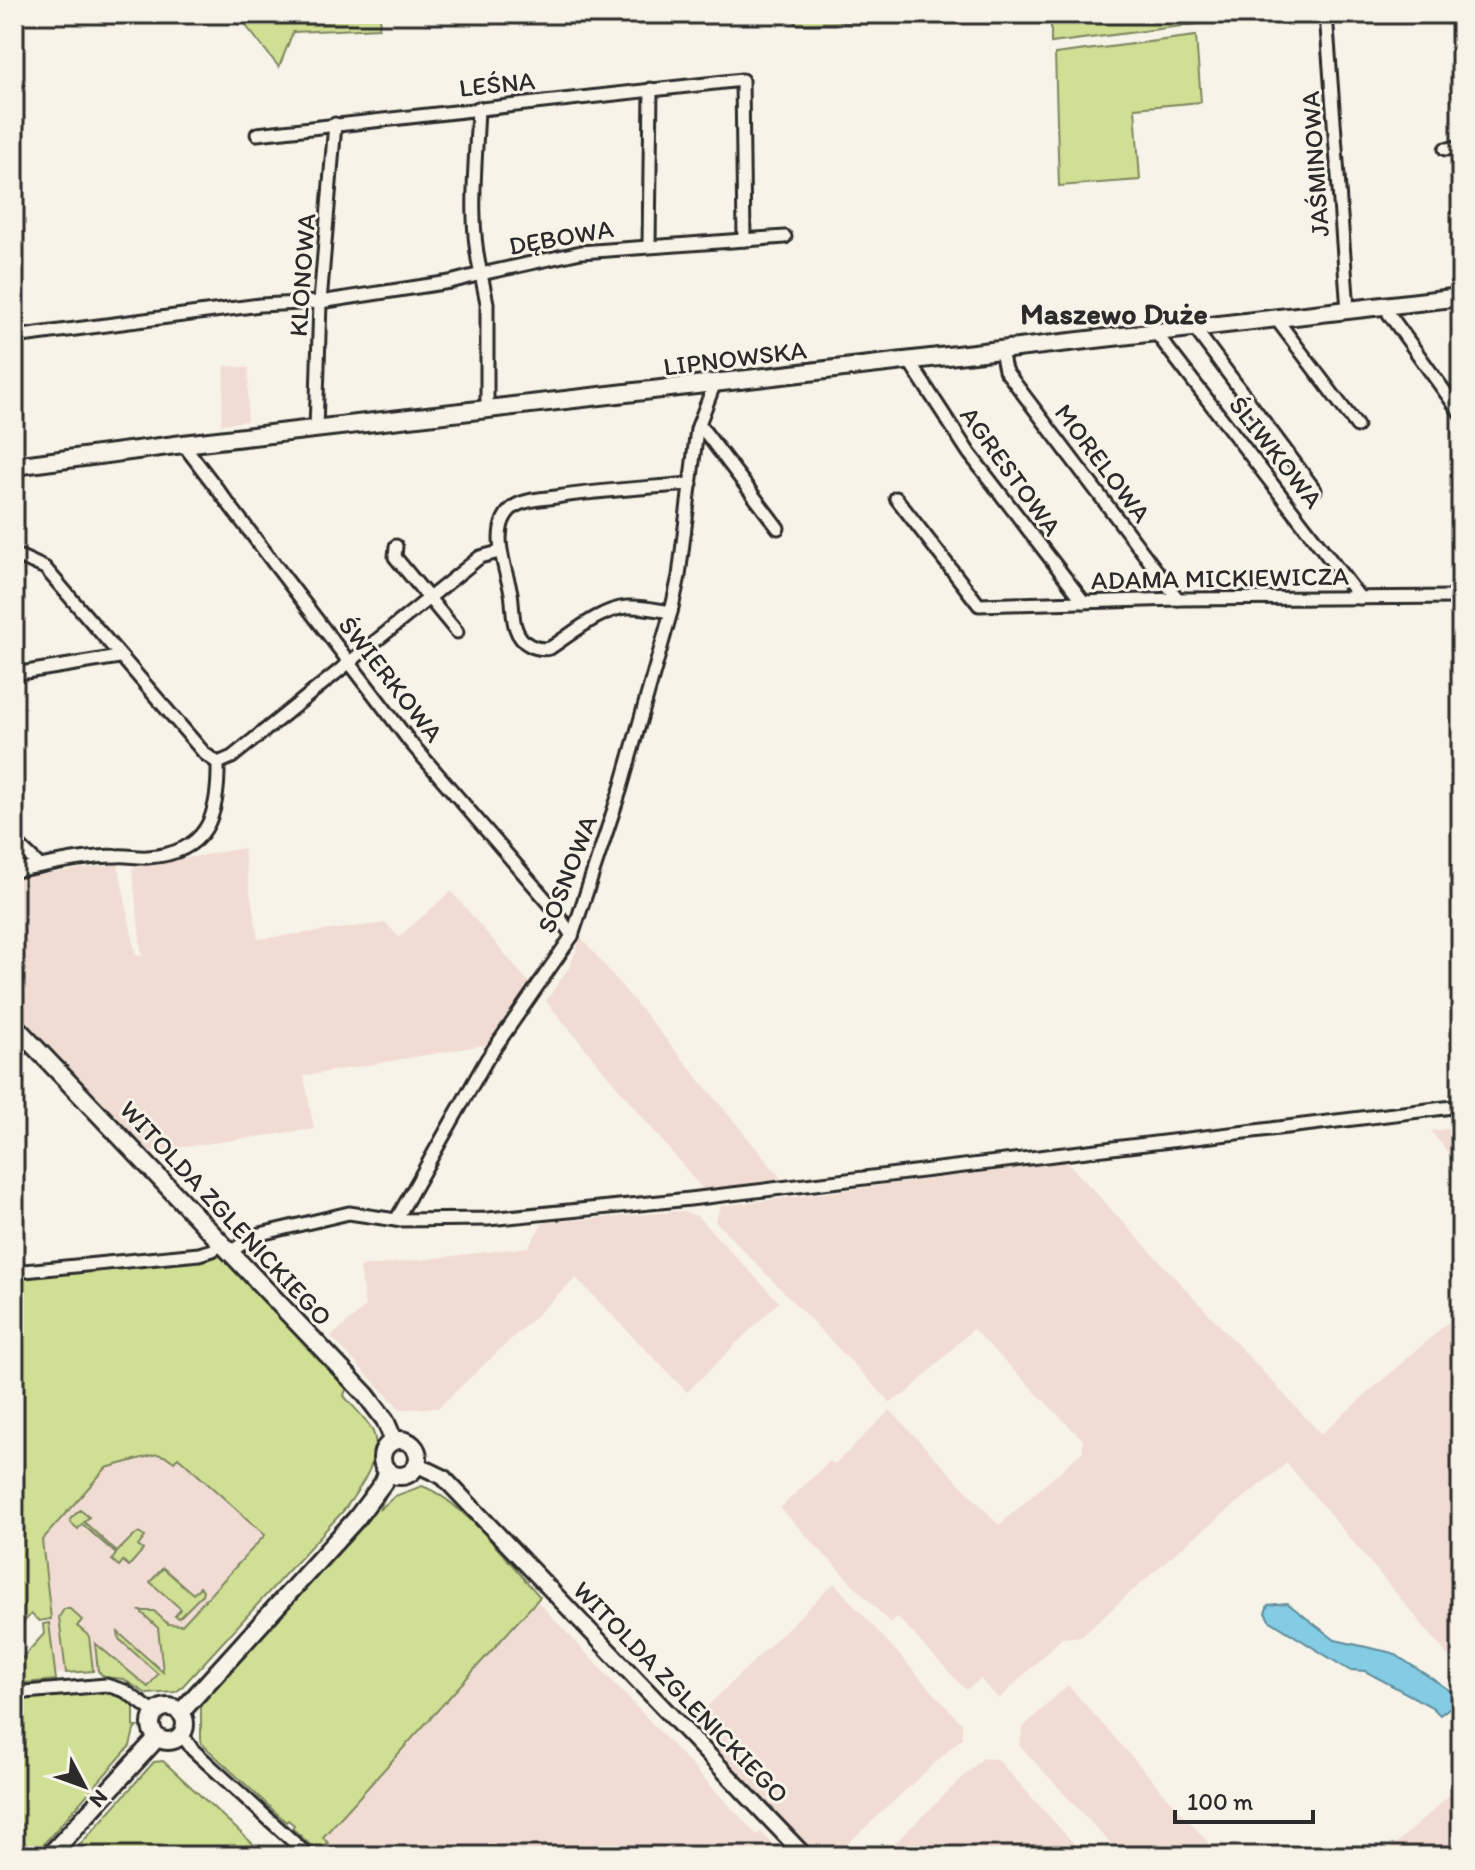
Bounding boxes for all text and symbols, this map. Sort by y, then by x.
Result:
street label: LEŚNA [457,64,537,104]
street label: JAŚMINOWA [1294,90,1336,238]
street label: KLONOWA [282,212,322,338]
street label: DĘBOWA [506,212,616,262]
district label: Maszewo Duże [1020,295,1208,332]
street label: LIPNOWSKA [662,333,809,383]
street label: ŚLIWKOWA [1222,389,1330,515]
street label: MORELOWA [1048,397,1158,529]
street label: AGRESTOWA [953,400,1069,542]
street label: ADAMA MICKIEWICZA [1091,560,1350,596]
street label: ŚWIERKOWA [332,610,450,749]
street label: SOSNOWA [530,810,604,937]
street label: WITOLDA ZGLENICKIEGO [113,1094,339,1332]
street label: WITOLDA ZGLENICKIEGO [566,1574,796,1810]
north arrow [44,1746,124,1826]
scale bar [1175,1774,1313,1824]
text: N [84,1784,114,1813]
text: 100 m [1187,1787,1253,1816]

